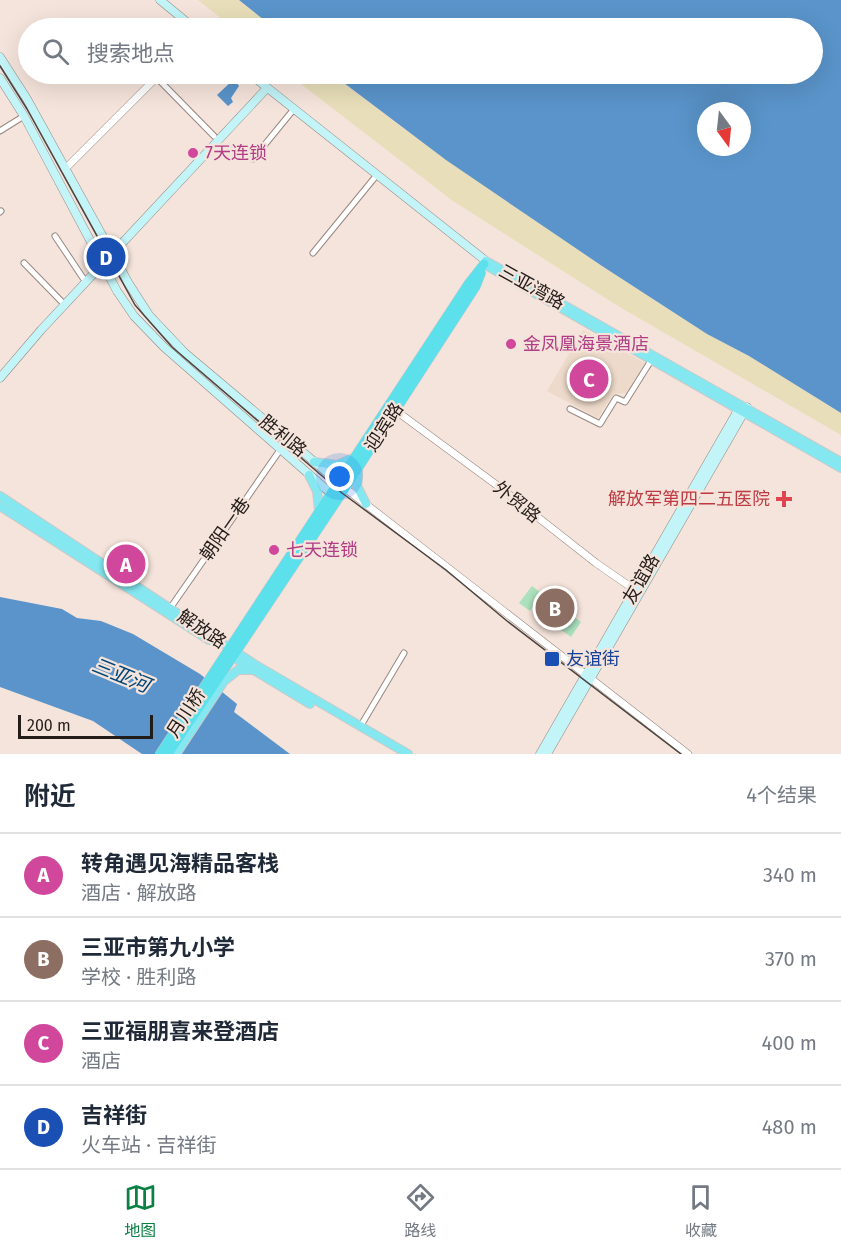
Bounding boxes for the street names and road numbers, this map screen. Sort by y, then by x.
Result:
street label: 三亚湾路 [495,260,569,314]
street label: 迎宾路 [360,398,408,456]
street label: 胜利路 [255,410,311,462]
street label: 外贸路 [489,476,545,528]
street label: 朝阳一巷 [195,493,255,565]
street label: 友谊路 [618,550,664,608]
street label: 解放路 [173,605,231,653]
street label: 月川桥 [162,684,210,742]

